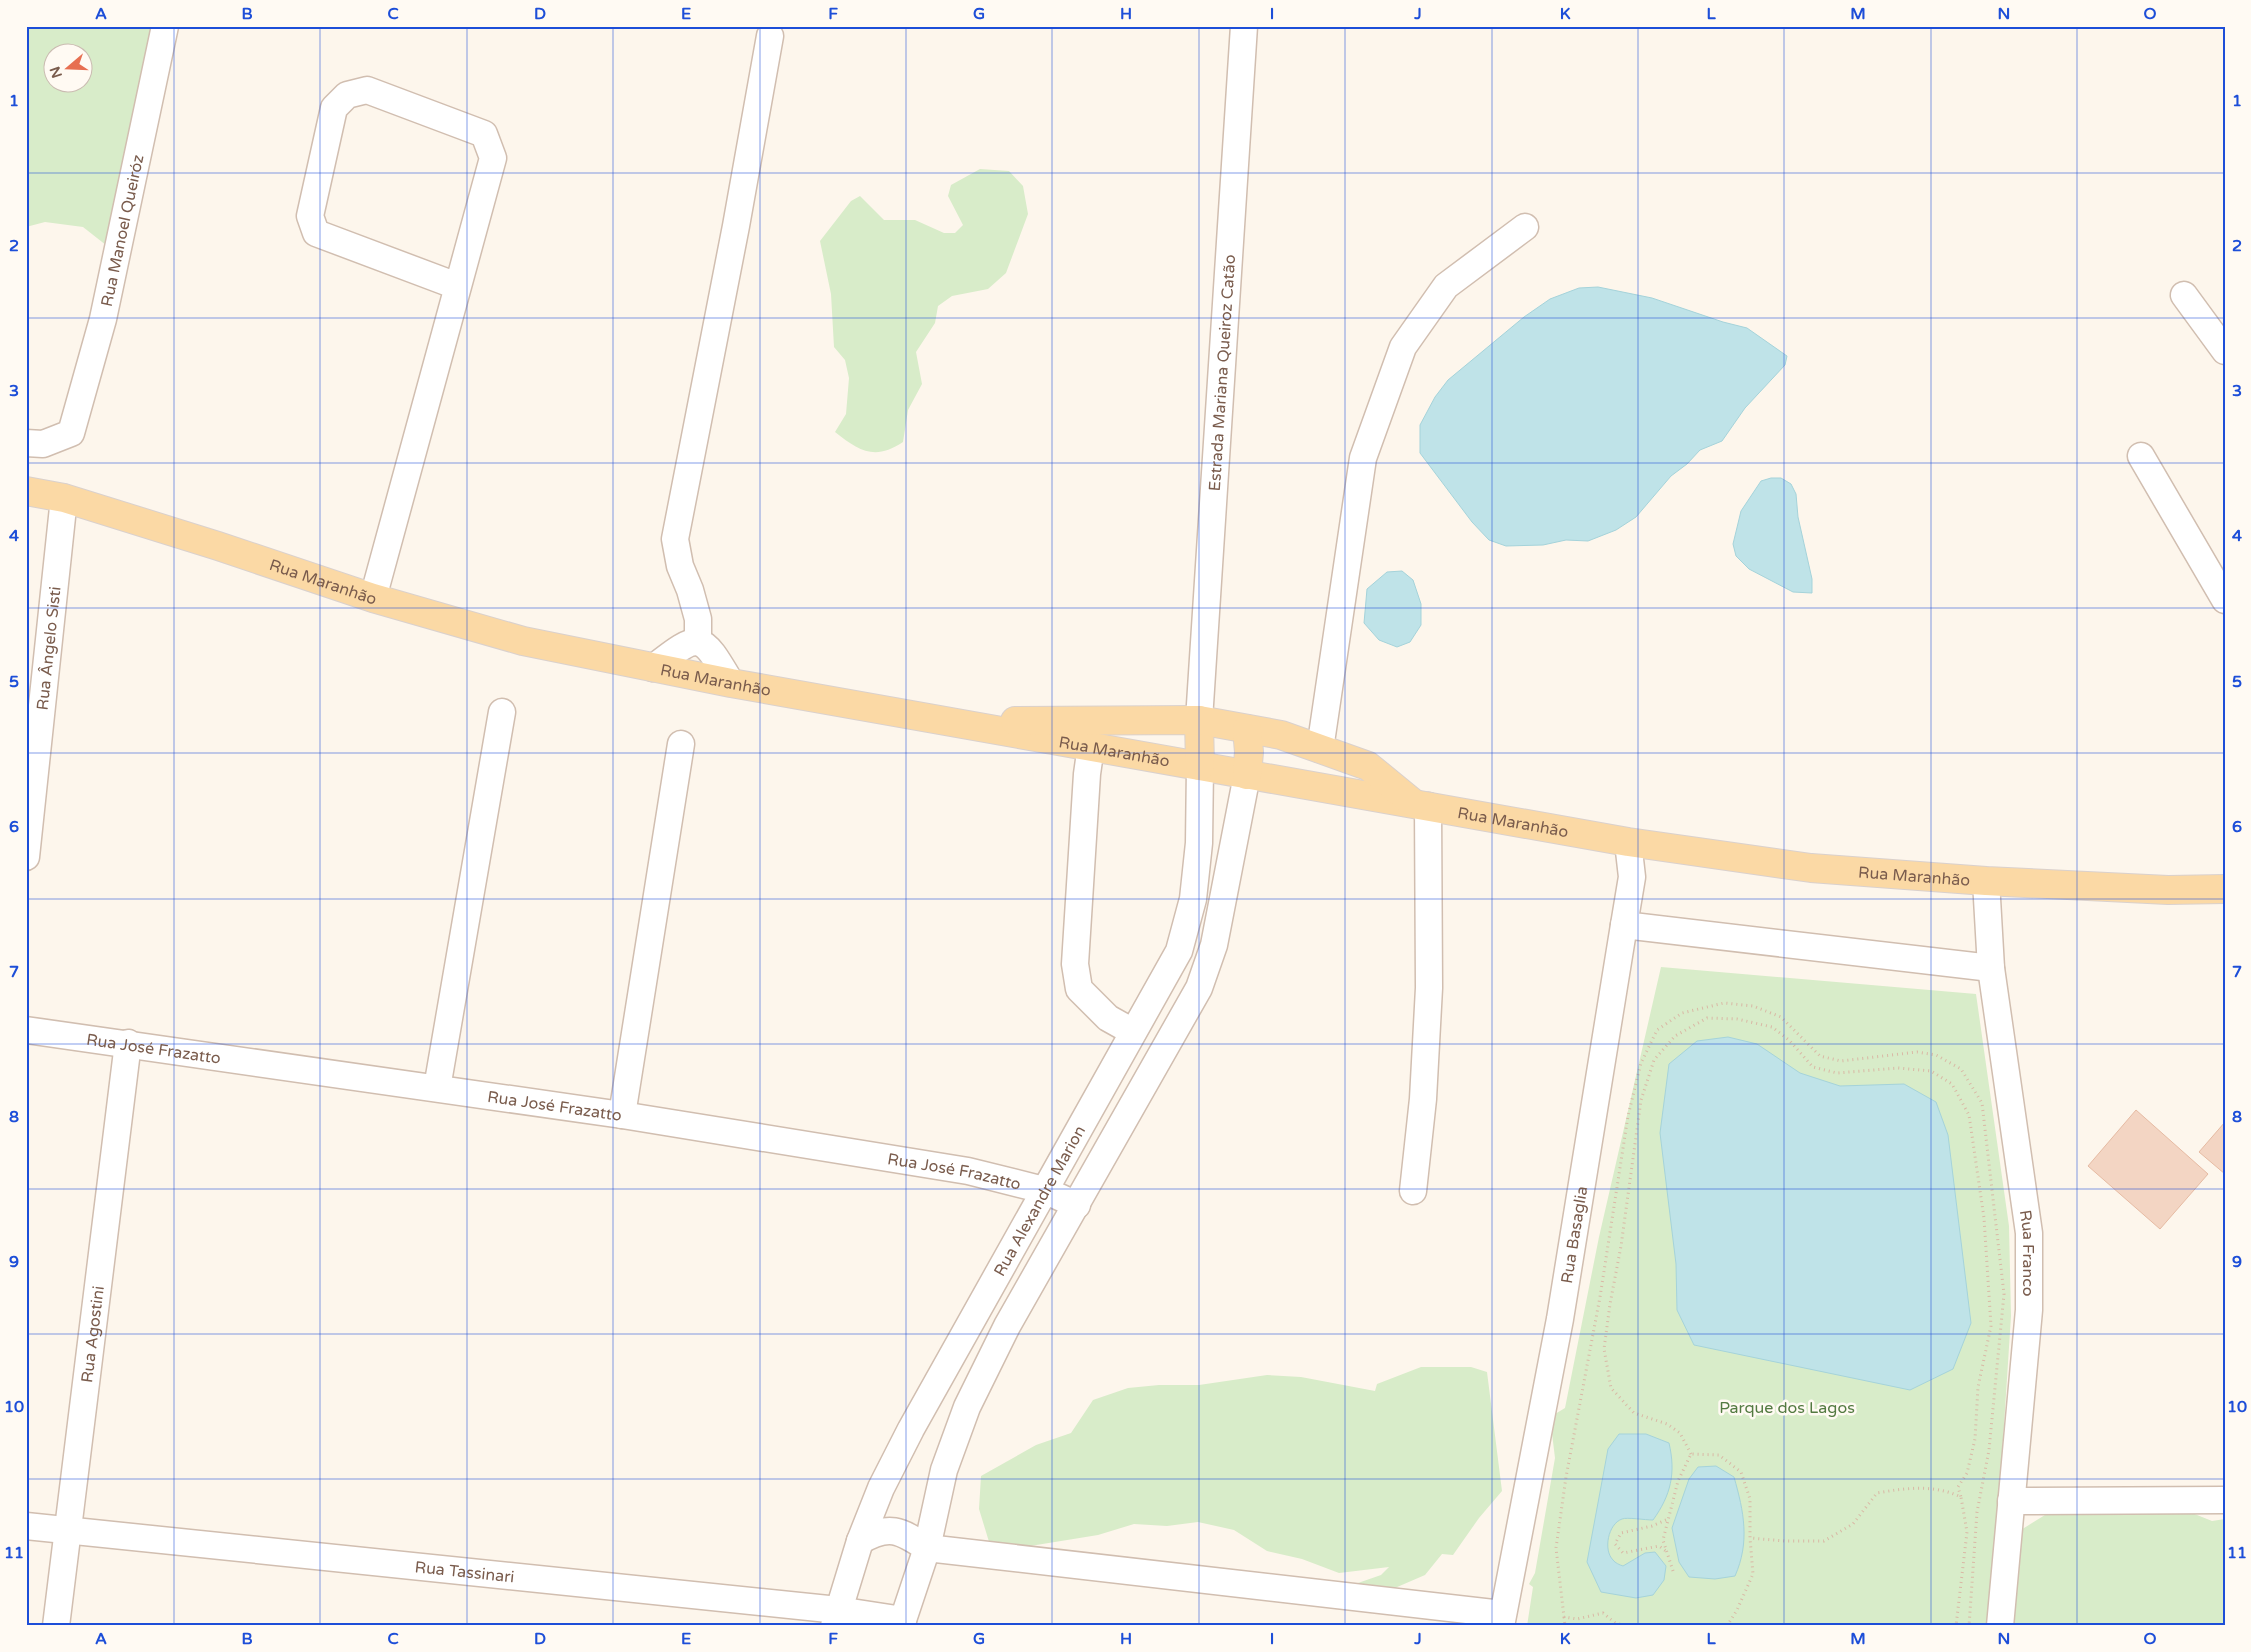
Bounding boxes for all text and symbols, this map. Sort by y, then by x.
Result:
text: A [95,4,107,24]
text: B [241,4,253,24]
text: C [387,4,399,24]
text: D [534,4,546,24]
text: E [681,4,691,24]
text: F [828,4,838,24]
text: G [973,4,985,24]
text: H [1120,4,1132,24]
text: I [1270,4,1274,24]
text: J [1413,4,1422,24]
text: K [1560,4,1571,24]
text: L [1706,4,1716,24]
text: M [1850,4,1866,24]
text: N [1998,4,2010,24]
text: O [2144,4,2157,24]
north arrow [42,42,92,92]
text: N [46,64,66,80]
text: 1 [9,91,19,111]
text: 1 [2232,91,2242,111]
street label: Rua Manoel Queiróz [97,153,149,308]
text: 2 [9,236,19,256]
text: 2 [2232,236,2242,256]
street label: Estrada Mariana Queiroz Catão [1205,254,1240,492]
text: 3 [9,381,19,401]
text: 3 [2232,381,2242,401]
text: 4 [9,526,19,546]
text: 4 [2232,526,2242,546]
street label: Rua Maranhão [267,555,379,610]
street label: Rua Ângelo Sisti [33,585,66,711]
street label: Rua Maranhão [658,660,772,701]
text: 5 [9,672,19,692]
text: 5 [2232,672,2242,692]
street label: Rua Maranhão [1057,732,1171,772]
street label: Rua Maranhão [1456,803,1570,842]
text: 6 [9,817,19,837]
text: 6 [2232,817,2242,837]
street label: Rua Maranhão [1857,863,1971,891]
text: 7 [9,962,19,982]
text: 7 [2232,962,2242,982]
street label: Rua José Frazatto [85,1030,222,1069]
street label: Rua José Frazatto [486,1087,623,1126]
text: 8 [9,1107,19,1127]
text: 8 [2232,1107,2242,1127]
street label: Rua Alexandre Marion [990,1122,1090,1280]
street label: Rua José Frazatto [886,1149,1023,1195]
street label: Rua Basaglia [1557,1185,1592,1285]
street label: Rua Franco [2015,1209,2038,1297]
text: 9 [9,1252,19,1272]
text: 9 [2232,1252,2242,1272]
street label: Rua Agostini [77,1285,109,1384]
text: 10 [4,1397,24,1417]
text: 10 [2227,1397,2247,1417]
park label: Parque dos Lagos [1719,1398,1855,1418]
text: 11 [4,1543,24,1563]
text: 11 [2227,1543,2247,1563]
street label: Rua Tassinari [414,1557,515,1587]
text: A [95,1629,107,1649]
text: B [241,1629,253,1649]
text: C [387,1629,399,1649]
text: D [534,1629,546,1649]
text: E [681,1629,691,1649]
text: F [828,1629,838,1649]
text: G [973,1629,985,1649]
text: H [1120,1629,1132,1649]
text: I [1270,1629,1274,1649]
text: J [1413,1629,1422,1649]
text: K [1560,1629,1571,1649]
text: L [1706,1629,1716,1649]
text: M [1850,1629,1866,1649]
text: N [1998,1629,2010,1649]
text: O [2144,1629,2157,1649]

